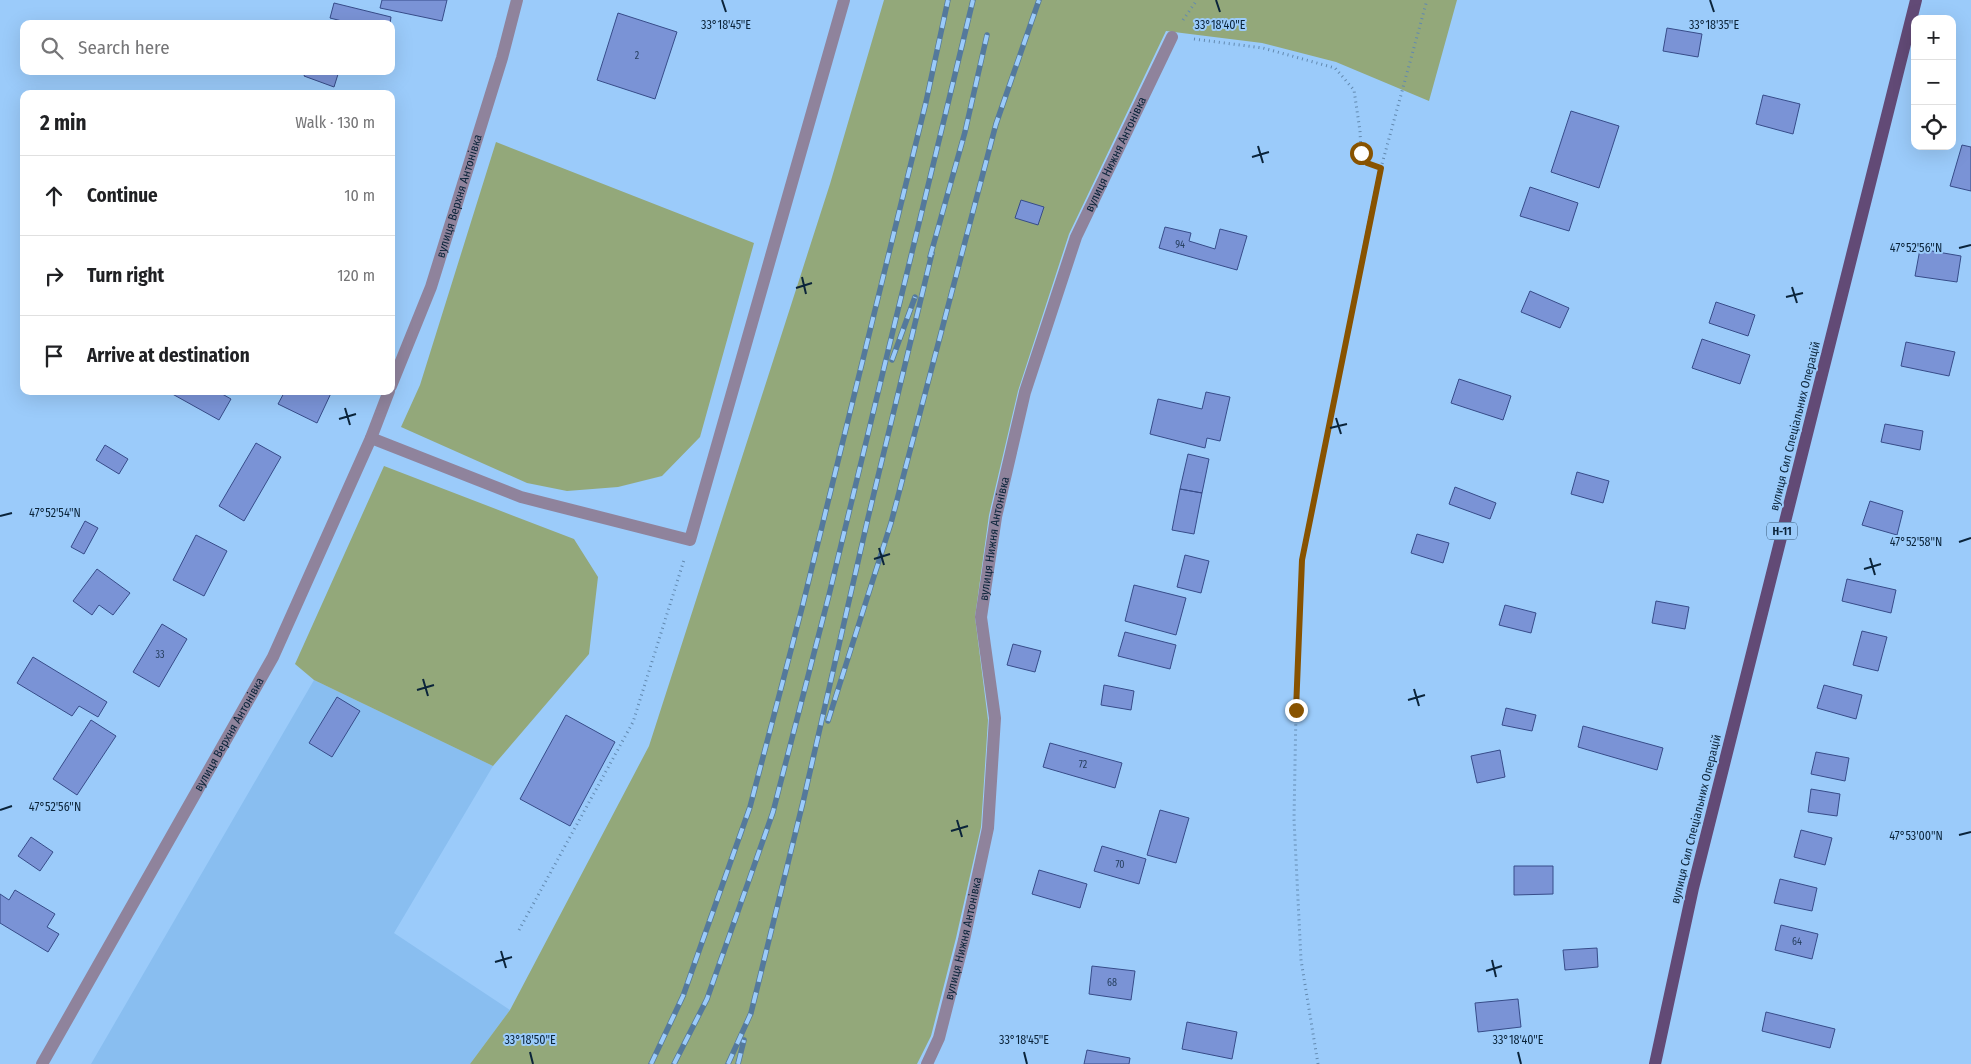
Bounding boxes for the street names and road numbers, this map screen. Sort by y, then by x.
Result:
street label: вулиця Нижня Антонівка [1082,94,1149,214]
street label: вулиця Верхня Антонівка [433,132,485,260]
street label: вулиця Сил Спеціальних Операцій [1767,340,1823,512]
street label: вулиця Нижня Антонівка [977,475,1012,602]
road number: Н-11 [1767,522,1797,540]
street label: вулиця Верхня Антонівка [191,675,267,794]
street label: вулиця Сил Спеціальних Операцій [1668,733,1724,905]
street label: вулиця Нижня Антонівка [942,876,984,1002]

